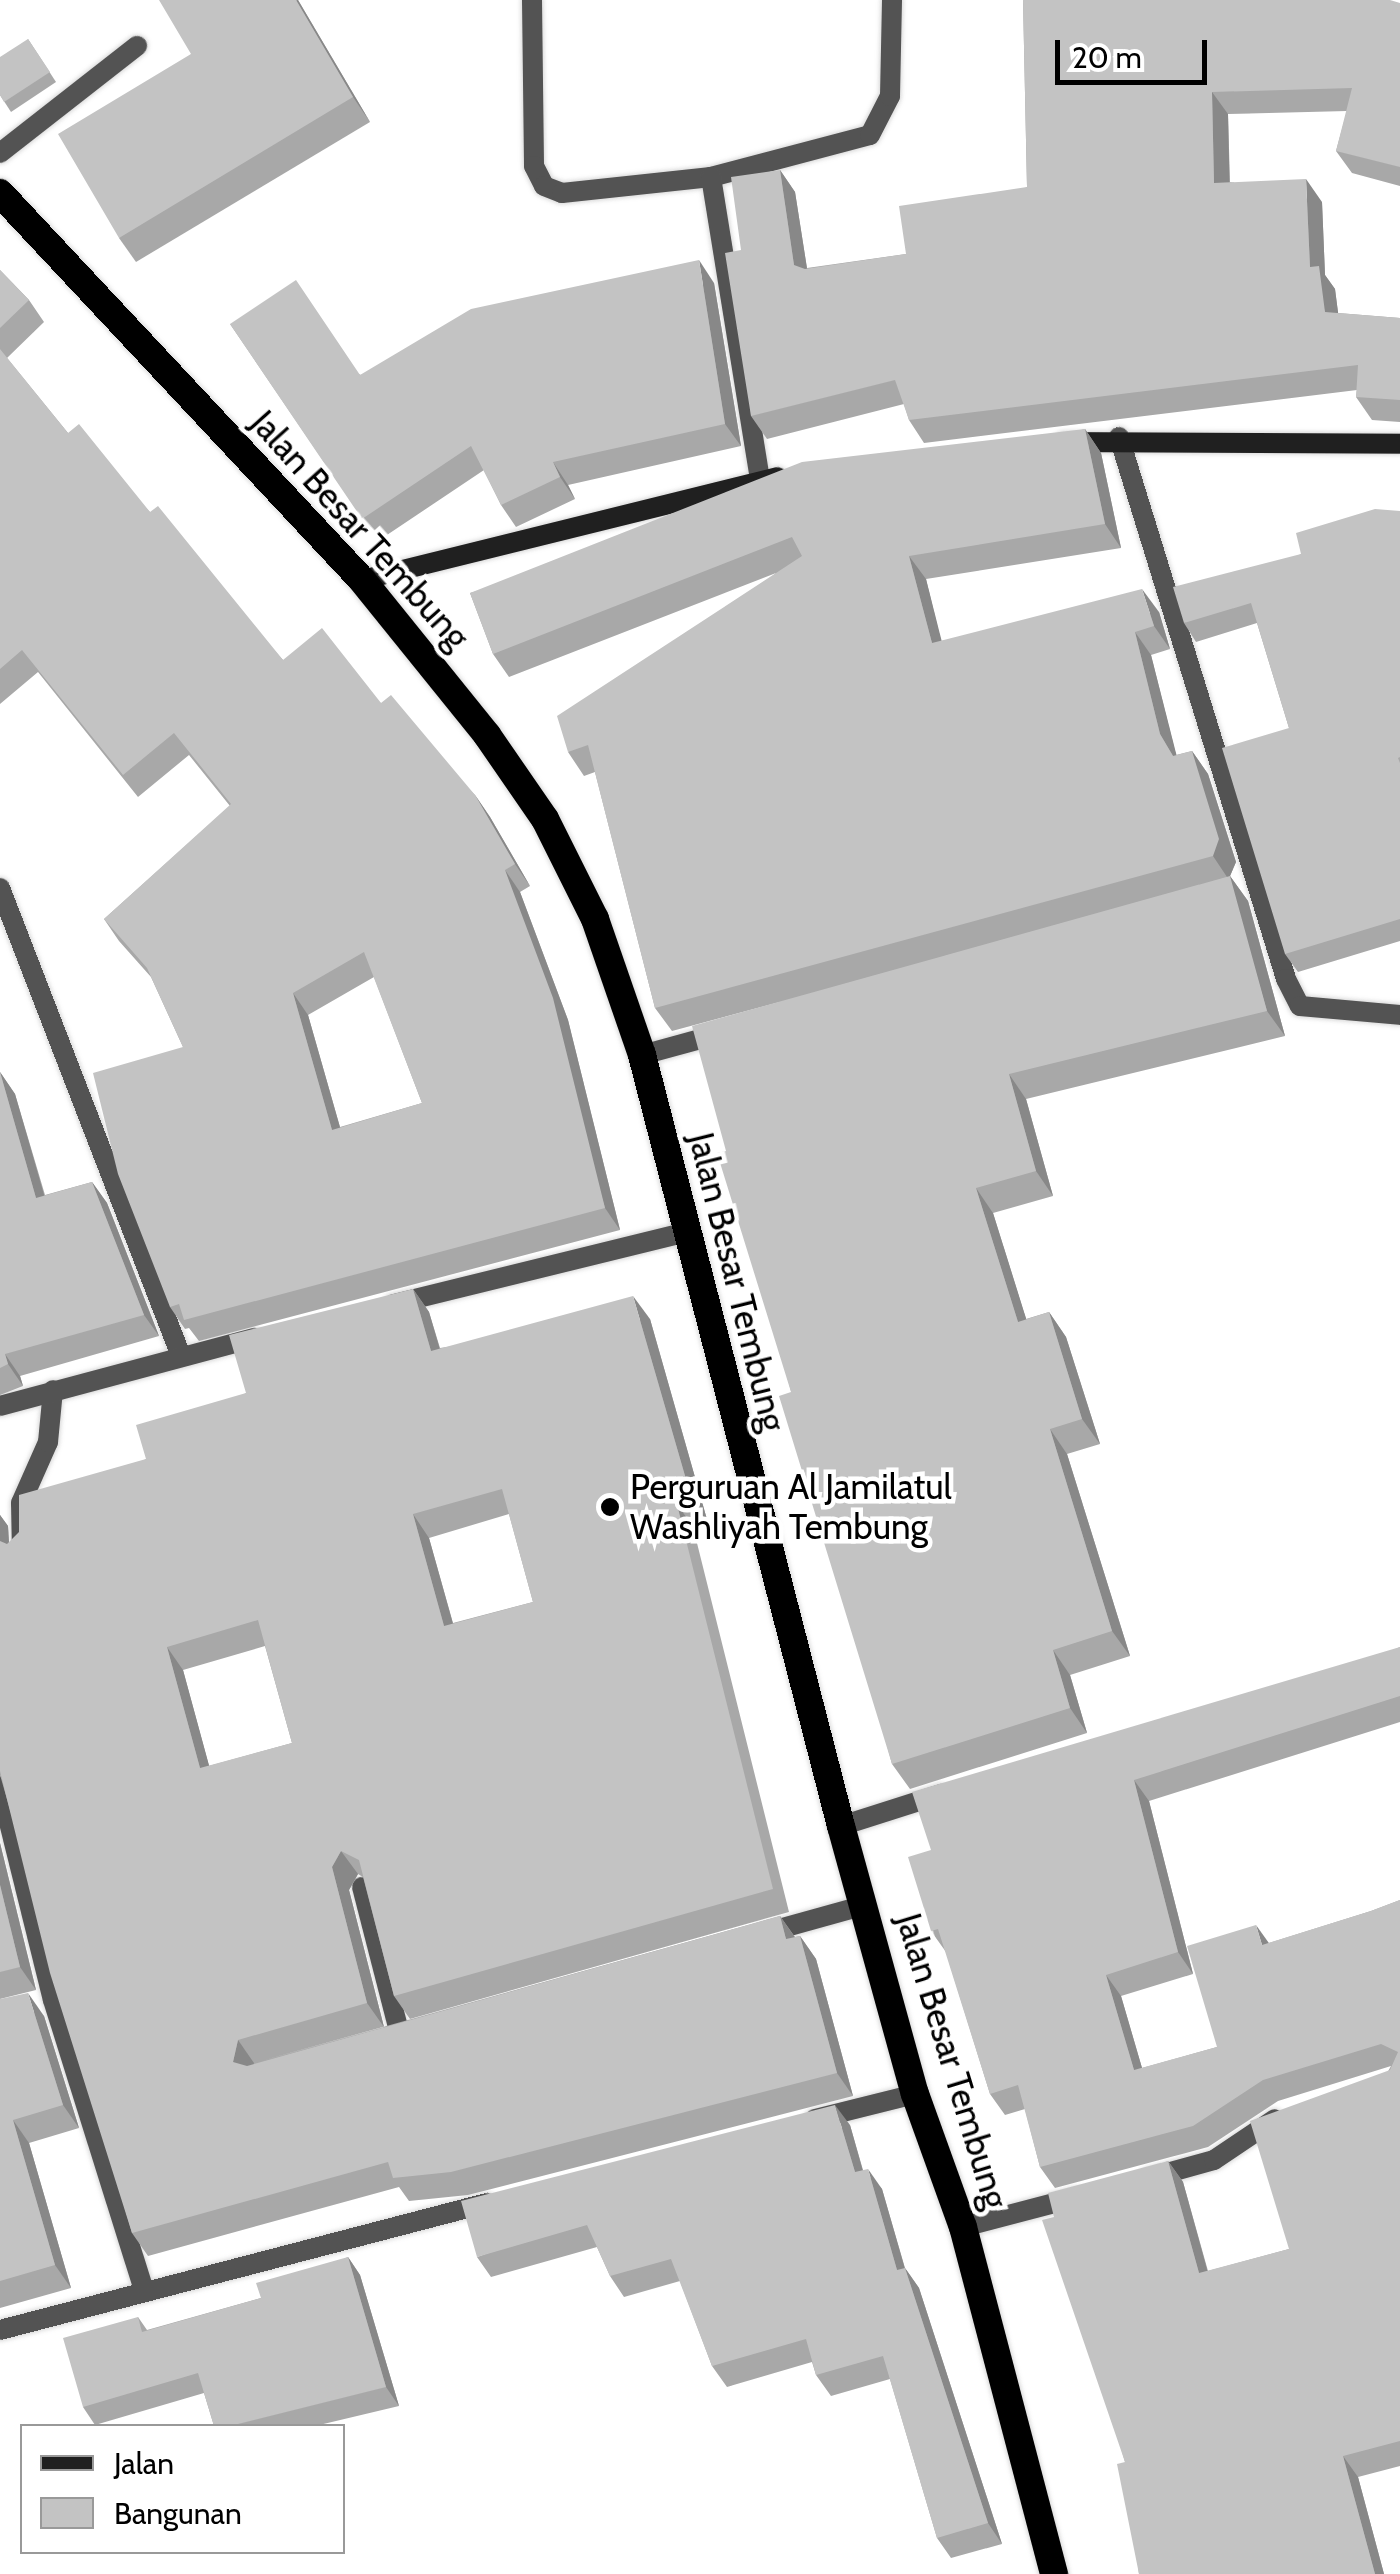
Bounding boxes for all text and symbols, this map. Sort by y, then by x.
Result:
scale bar [1060,20,1212,82]
text: 20 m [1072,39,1142,76]
street label: Jalan Besar Tembung [242,402,478,658]
street label: Jalan Besar Tembung [680,1128,794,1436]
place label: Perguruan Al Jamilatul Washliyah Tembung [630,1466,952,1548]
marker: Perguruan Al Jamilatul Washliyah Tembung [599,1496,621,1518]
street label: Jalan Besar Tembung [887,1908,1017,2214]
legend [20,2424,345,2554]
text: Jalan [114,2445,174,2482]
text: Bangunan [114,2495,242,2532]

